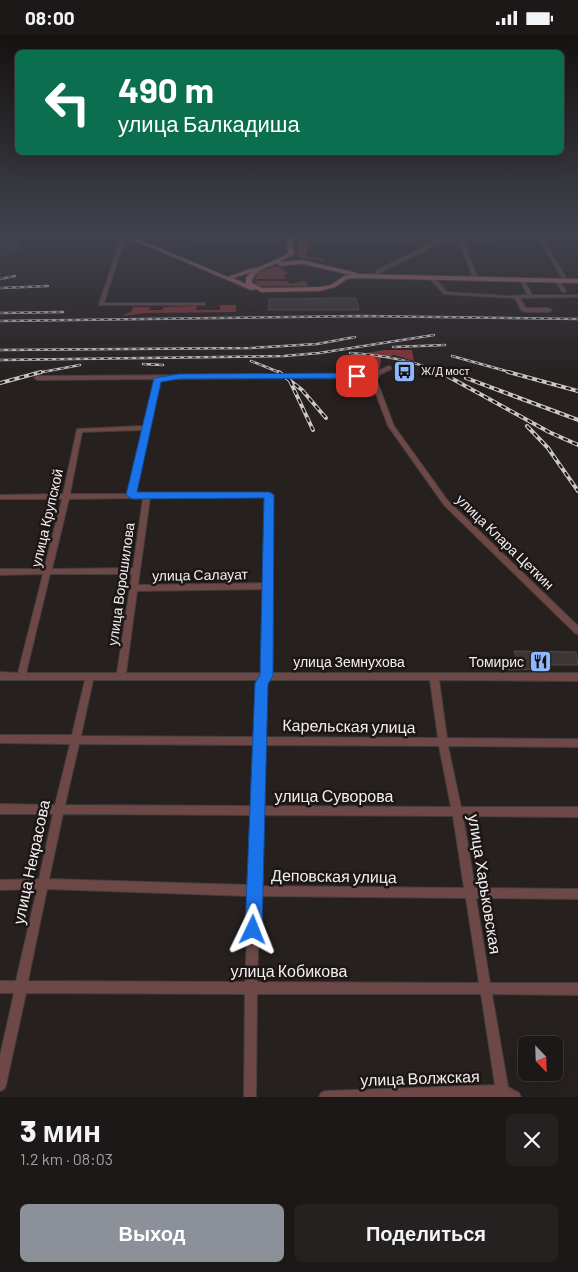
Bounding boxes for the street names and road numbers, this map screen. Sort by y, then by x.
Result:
street label: улица Крупской [27,467,66,569]
street label: улица Клара Цеткин [453,491,558,593]
street label: улица Ворошилова [103,521,138,647]
street label: улица Салауат [152,565,249,584]
street label: улица Земнухова [293,653,405,670]
street label: Карельская улица [282,715,416,736]
street label: улица Суворова [275,786,394,805]
street label: улица Некрасова [8,798,53,926]
street label: улица Харьковская [465,813,506,955]
street label: Деповская улица [271,865,397,886]
street label: улица Кобикова [231,961,347,980]
street label: улица Волжская [360,1066,480,1089]

